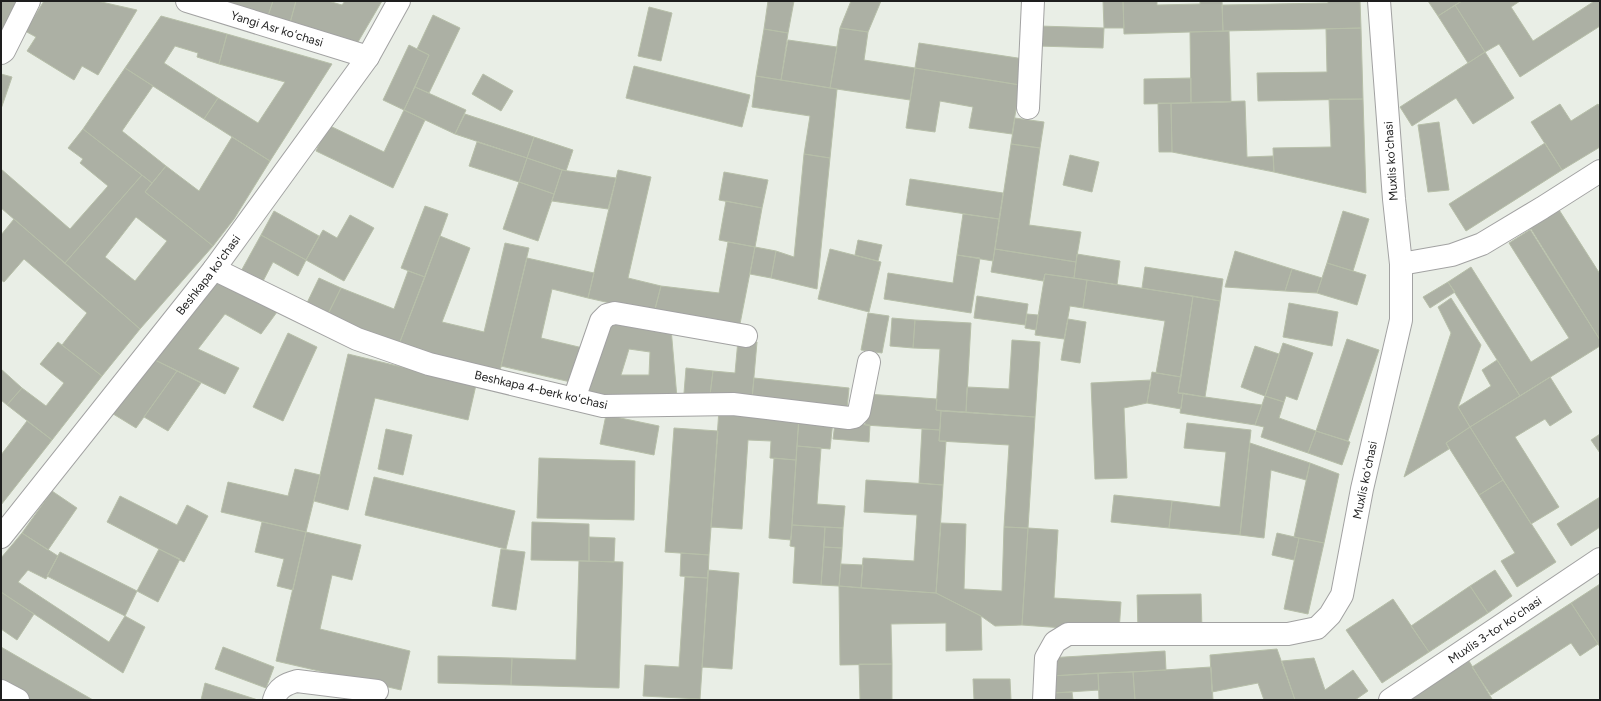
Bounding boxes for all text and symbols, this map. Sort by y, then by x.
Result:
street label: Yangi Asr koʻchasi [229,8,325,50]
street label: Muxlis koʻchasi [1381,121,1401,201]
street label: Beshkapa ko'chasi [173,232,243,318]
street label: Beshkapa 4-berk koʻchasi [473,368,609,412]
street label: Muxlis koʻchasi [1350,440,1380,520]
street label: Muxlis 3-tor koʻchasi [1446,594,1544,666]

